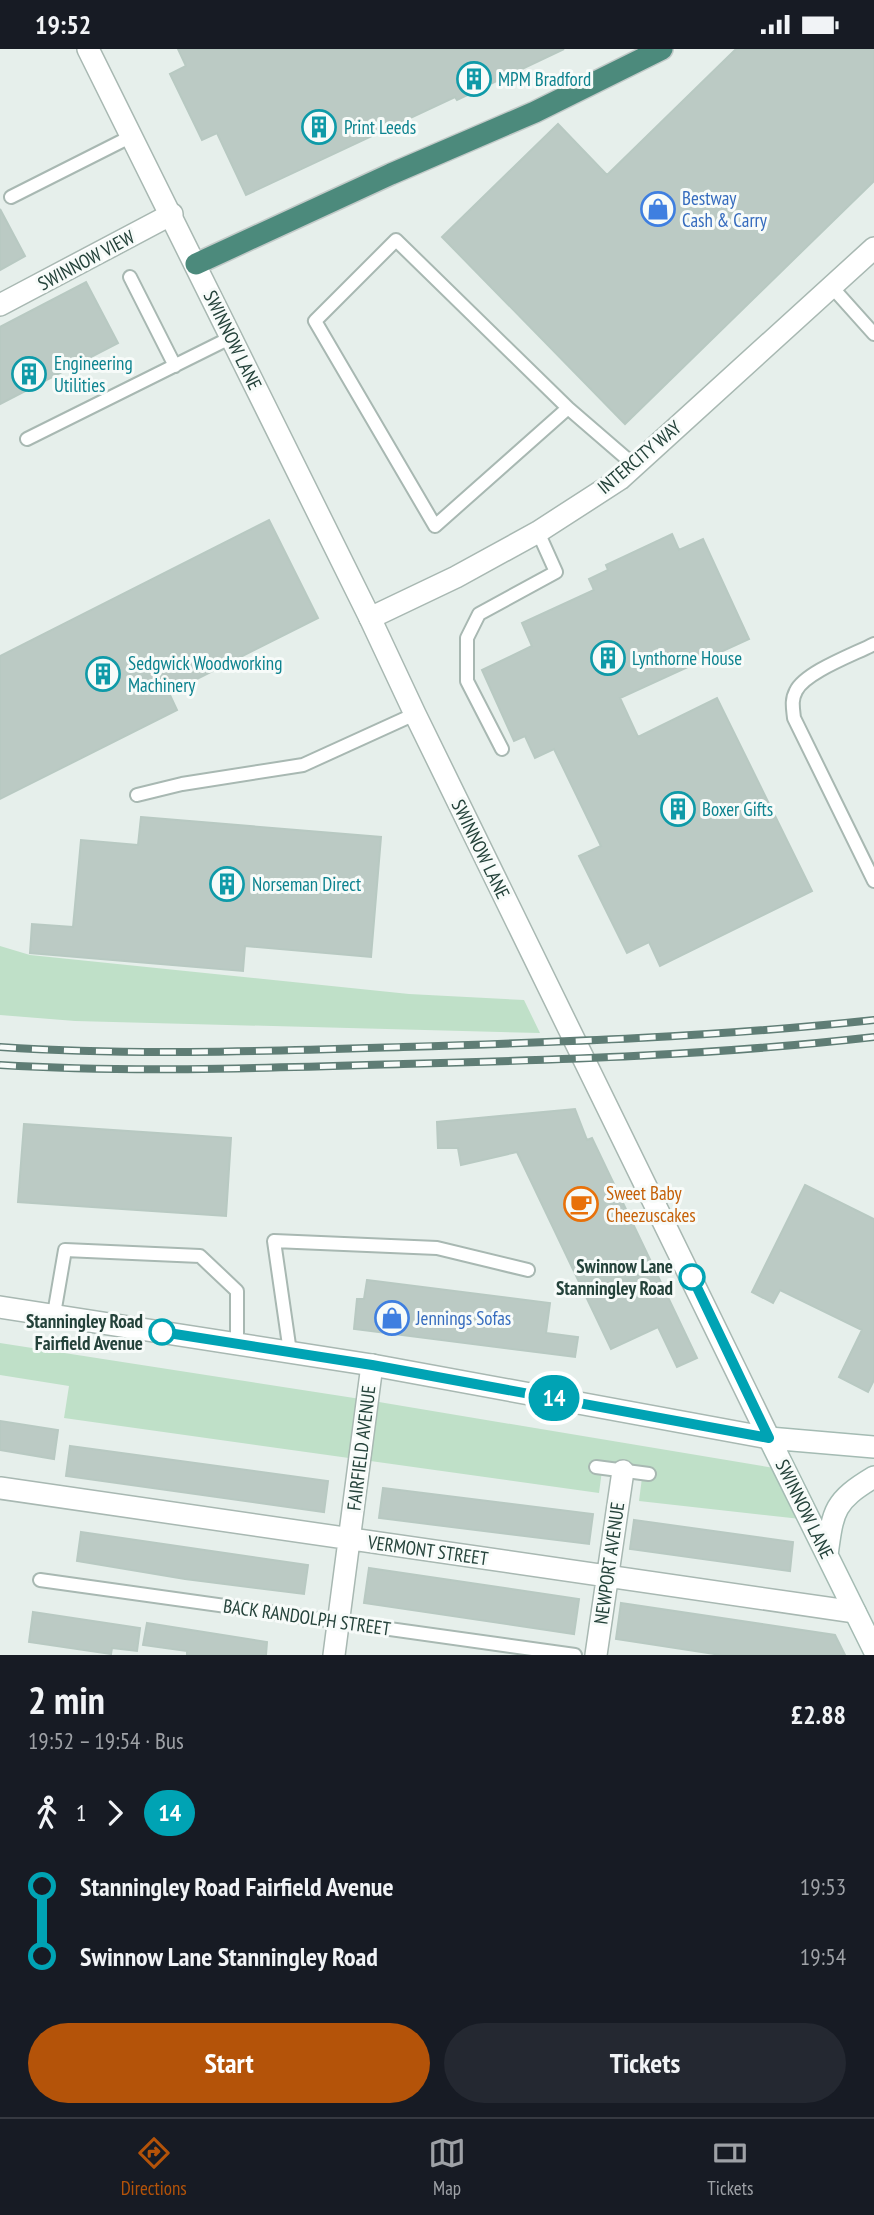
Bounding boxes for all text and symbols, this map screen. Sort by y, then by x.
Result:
text: 19:52 [35,8,91,41]
building icon: MPM Bradford [455,60,493,98]
place label: MPM Bradford [498,67,591,91]
building icon: Print Leeds [300,108,338,146]
place label: Print Leeds [344,115,416,139]
place label: Bestway Cash & Carry [682,186,768,232]
shop icon: Bestway Cash & Carry [639,190,677,228]
street label: SWINNOW VIEW [34,224,139,295]
street label: SWINNOW LANE [199,286,267,394]
place label: Engineering Utilities [54,351,133,397]
building icon: Engineering Utilities [10,355,48,393]
street label: INTERCITY WAY [592,415,686,499]
building icon: Lynthorne House [589,639,627,677]
place label: Lynthorne House [632,646,742,670]
place label: Sedgwick Woodworking Machinery [128,651,282,697]
building icon: Sedgwick Woodworking Machinery [84,655,122,693]
building icon: Boxer Gifts [659,790,697,828]
street label: SWINNOW LANE [447,795,515,903]
place label: Boxer Gifts [702,797,773,821]
building icon: Norseman Direct [208,865,246,903]
place label: Norseman Direct [252,872,362,896]
place label: Sweet Baby Cheezuscakes [606,1181,696,1227]
cafe icon: Sweet Baby Cheezuscakes [562,1185,600,1223]
place label: Swinnow Lane Stanningley Road [556,1254,673,1300]
marker: Swinnow Lane Stanningley Road [679,1264,705,1290]
shop icon: Jennings Sofas [373,1299,411,1337]
place label: Jennings Sofas [415,1306,511,1330]
place label: Stanningley Road Fairfield Avenue [26,1309,143,1355]
marker: Stanningley Road Fairfield Avenue [149,1319,175,1345]
line badge: 14 [522,1375,586,1421]
text: 14 [543,1382,565,1413]
street label: FAIRFIELD AVENUE [341,1384,381,1512]
street label: SWINNOW LANE [771,1455,839,1563]
street label: NEWPORT AVENUE [589,1500,629,1626]
street label: VERMONT STREET [365,1530,490,1570]
street label: BACK RANDOLPH STREET [222,1593,393,1641]
text: 2 min [28,1675,105,1724]
text: £2.88 [791,1698,846,1731]
text: 19:52 – 19:54 · Bus [28,1726,184,1755]
icon: walk [28,1794,66,1832]
icon: forward [96,1794,134,1832]
text: 14 [158,1797,181,1828]
text: 1 [76,1798,86,1827]
text: Stanningley Road Fairfield Avenue [80,1870,394,1903]
text: 19:53 [800,1872,846,1901]
text: Swinnow Lane Stanningley Road [80,1940,378,1973]
text: 19:54 [800,1942,846,1971]
button: Start [28,2023,430,2103]
button: Tickets [444,2023,846,2103]
tab: Directions [121,2134,187,2200]
tab: Map [428,2134,466,2200]
tab: Tickets [707,2134,753,2200]

